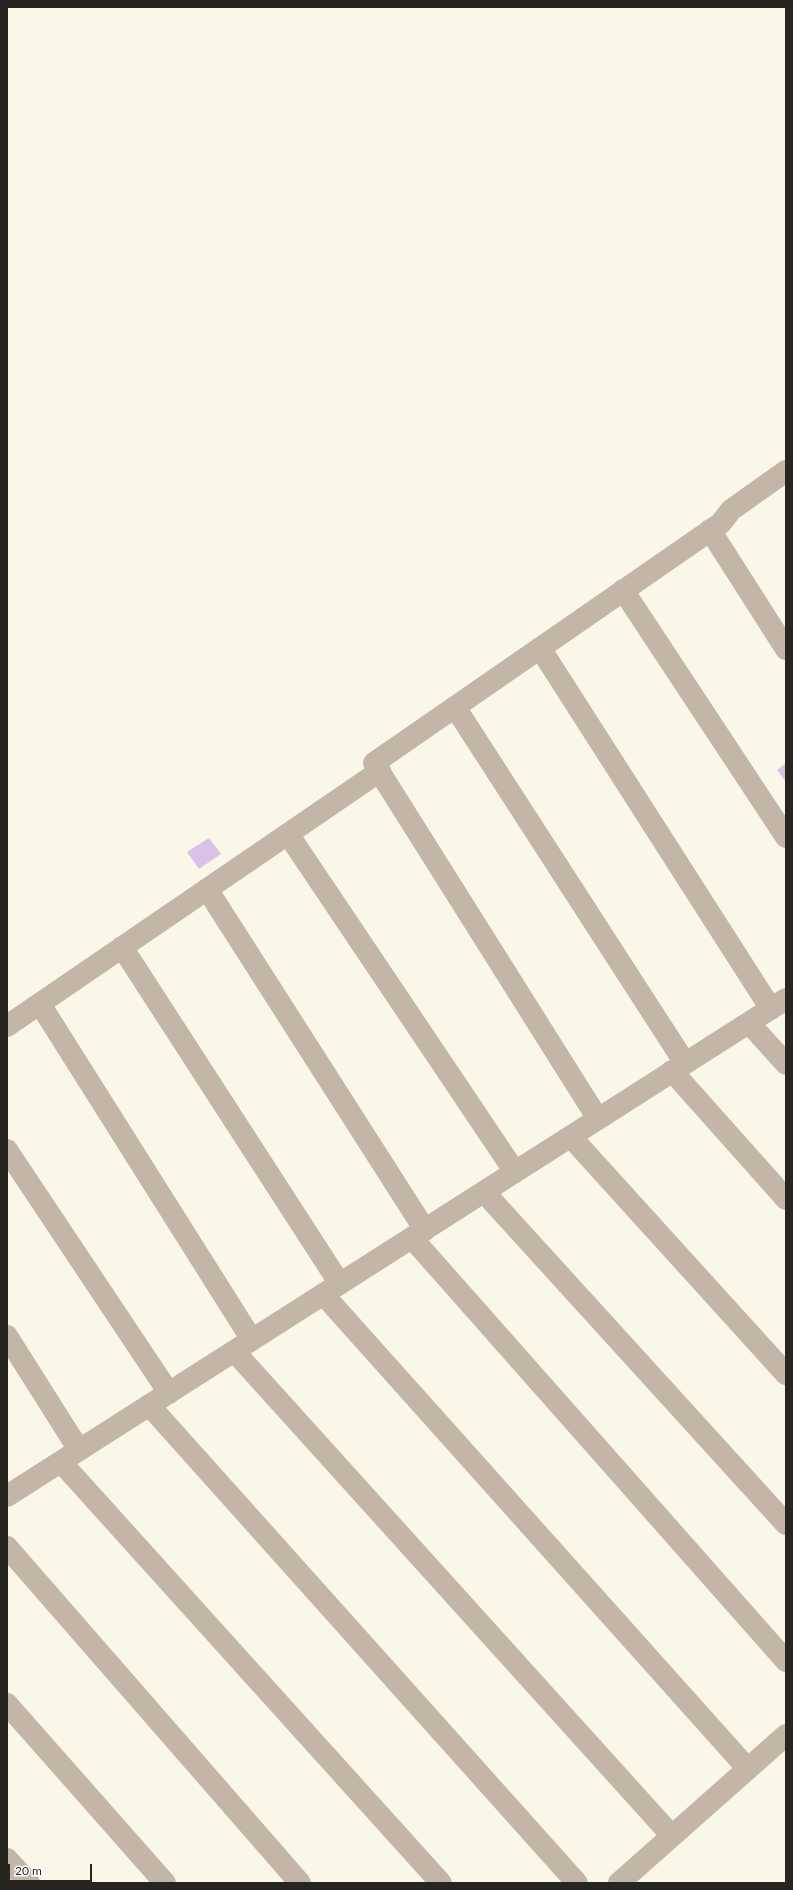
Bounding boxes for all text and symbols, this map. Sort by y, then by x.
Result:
scale bar [10,1856,94,1882]
text: 20 m [15,1863,42,1878]

